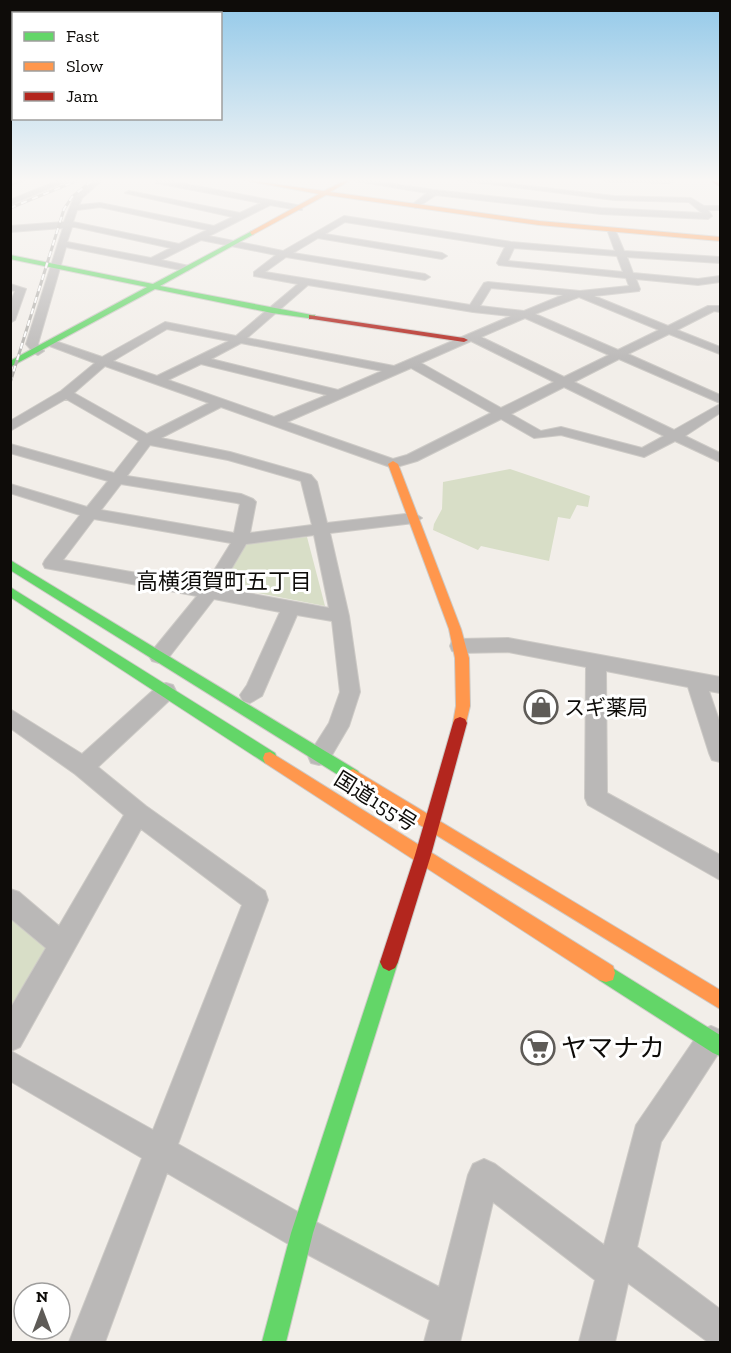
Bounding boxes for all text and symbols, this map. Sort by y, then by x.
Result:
legend [12,12,222,120]
text: Fast [66,25,99,47]
text: Slow [66,55,103,77]
text: Jam [66,85,98,107]
district label: 高横須賀町五丁目 [136,568,312,595]
shop icon: スギ薬局 [523,689,559,725]
place label: スギ薬局 [564,695,648,720]
street label: 国道155号 [330,766,422,836]
supermarket icon: ヤマナカ [520,1030,556,1066]
place label: ヤマナカ [561,1032,665,1064]
north arrow [12,1281,72,1341]
text: N [36,1287,48,1306]

